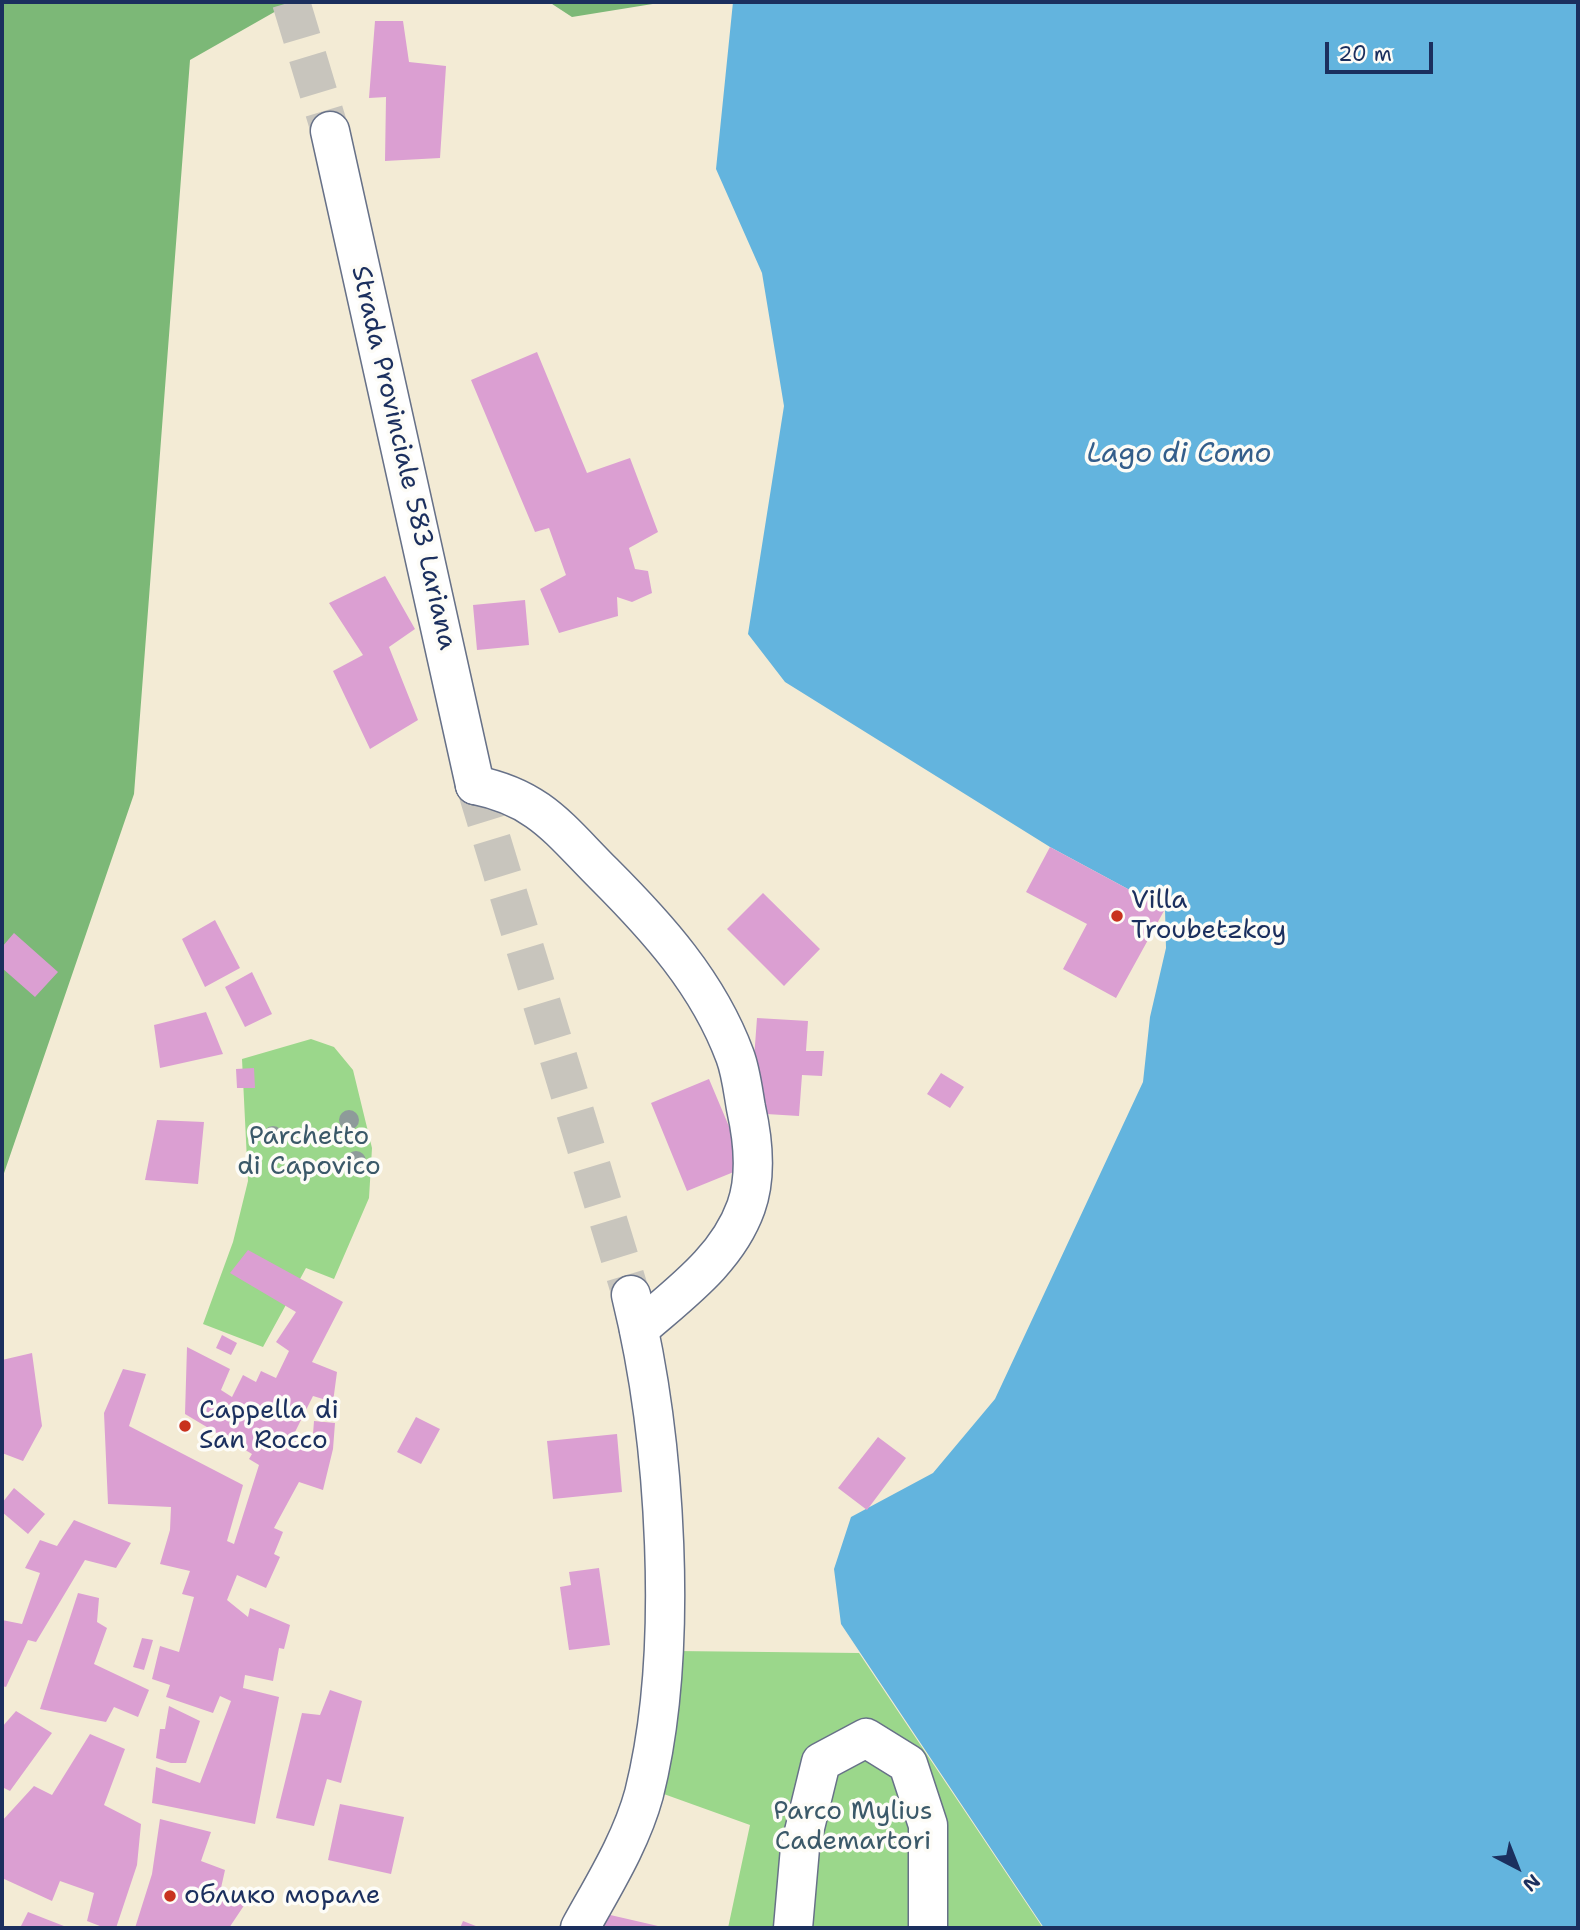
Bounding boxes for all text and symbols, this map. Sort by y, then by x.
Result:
scale bar [1328,28,1436,72]
text: 20 m [1338,40,1392,68]
street label: Strada Provinciale 583 Lariana [344,263,462,653]
water label: Lago di Como [1086,438,1272,472]
place label: Villa Troubetzkoy [1131,885,1286,946]
marker: Villa Troubetzkoy [1109,908,1125,924]
park label: Parchetto di Capovico [237,1121,381,1182]
place label: Cappella di San Rocco [199,1395,339,1456]
marker: Cappella di San Rocco [177,1418,193,1434]
park label: Parco Mylius Cademartori [773,1796,933,1857]
north arrow [1482,1832,1552,1902]
text: N [1517,1869,1545,1897]
place label: облико морале [184,1880,381,1912]
marker: облико морале [162,1888,178,1904]

